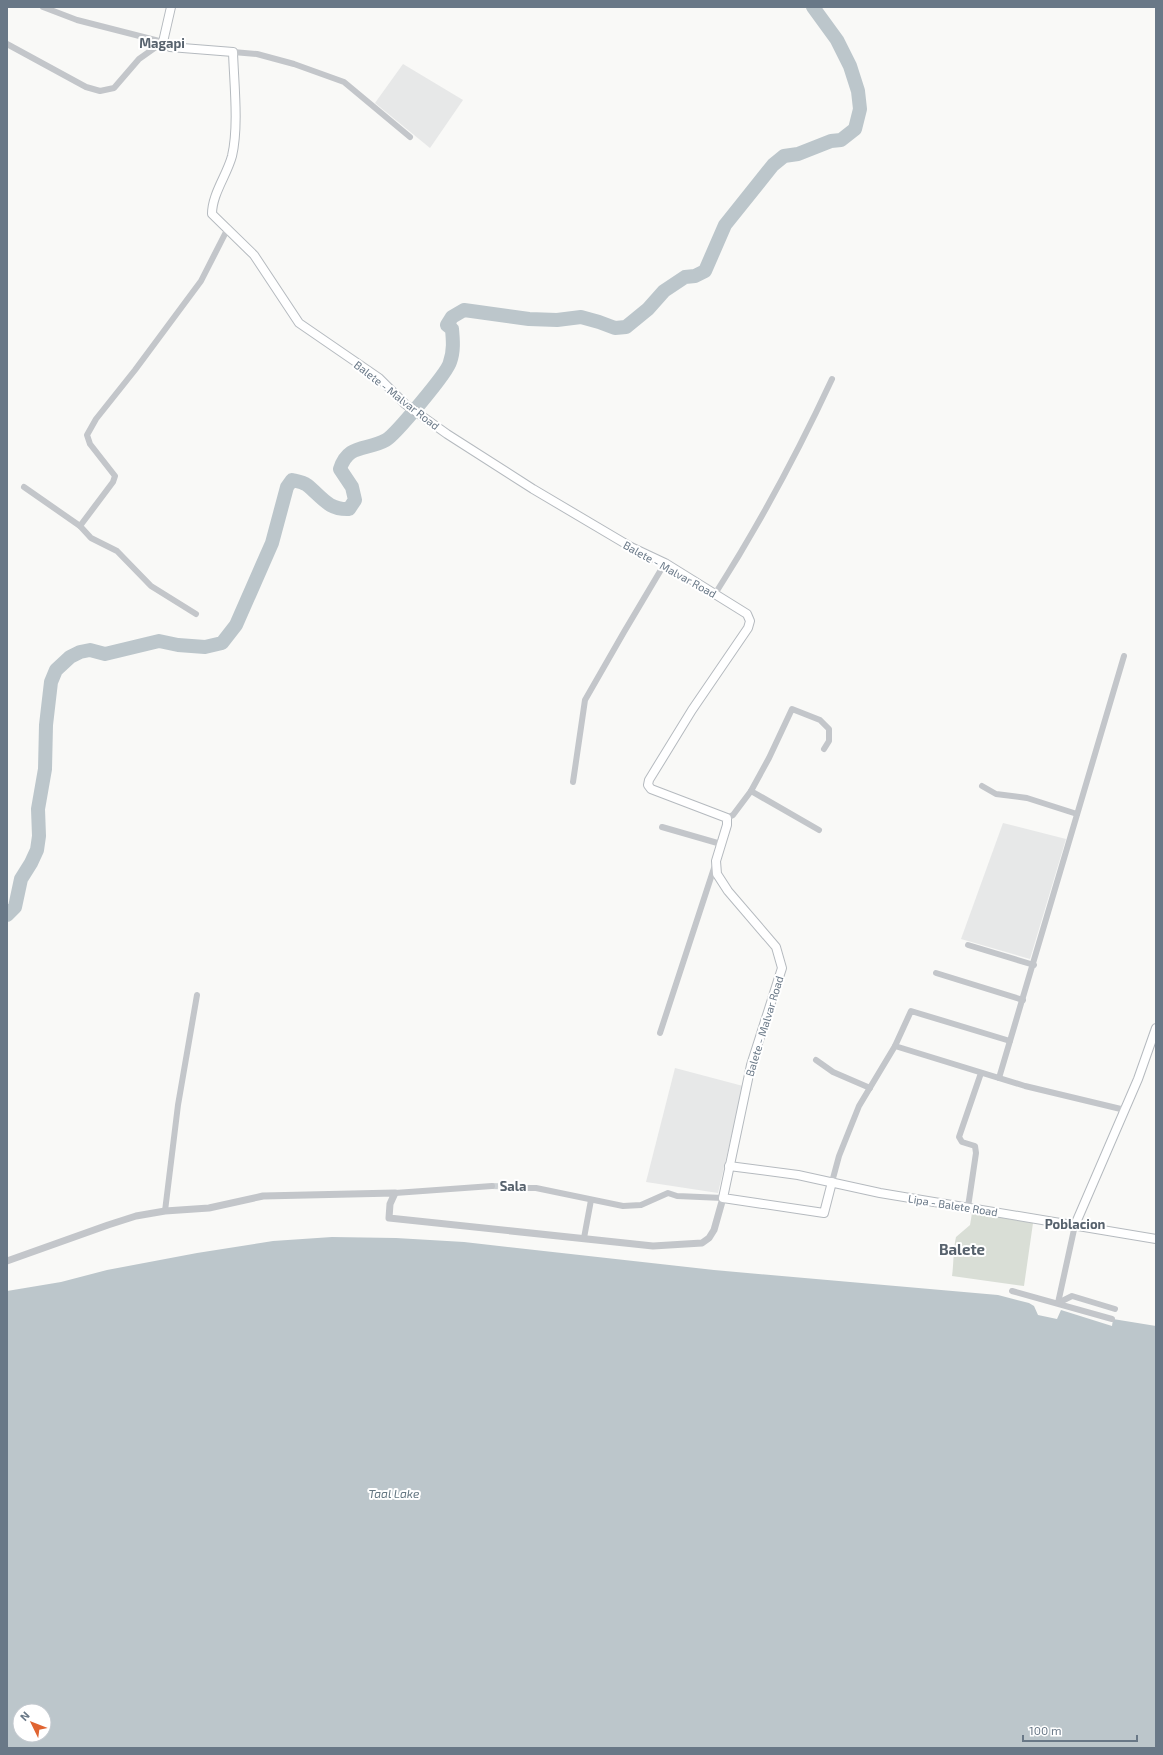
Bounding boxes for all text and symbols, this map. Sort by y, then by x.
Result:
district label: Magapi [139,35,185,51]
street label: Balete - Malvar Road [352,358,442,432]
street label: Balete - Malvar Road [621,538,719,600]
street label: Balete - Malvar Road [743,974,785,1078]
district label: Sala [500,1178,526,1194]
street label: Lipa - Balete Road [907,1191,999,1219]
district label: Poblacion [1045,1216,1106,1232]
district label: Balete [939,1240,985,1258]
water label: Taal Lake [369,1486,420,1500]
north arrow [12,1703,52,1743]
text: N [17,1708,32,1723]
scale bar [1023,1717,1137,1743]
text: 100 m [1029,1723,1061,1737]

